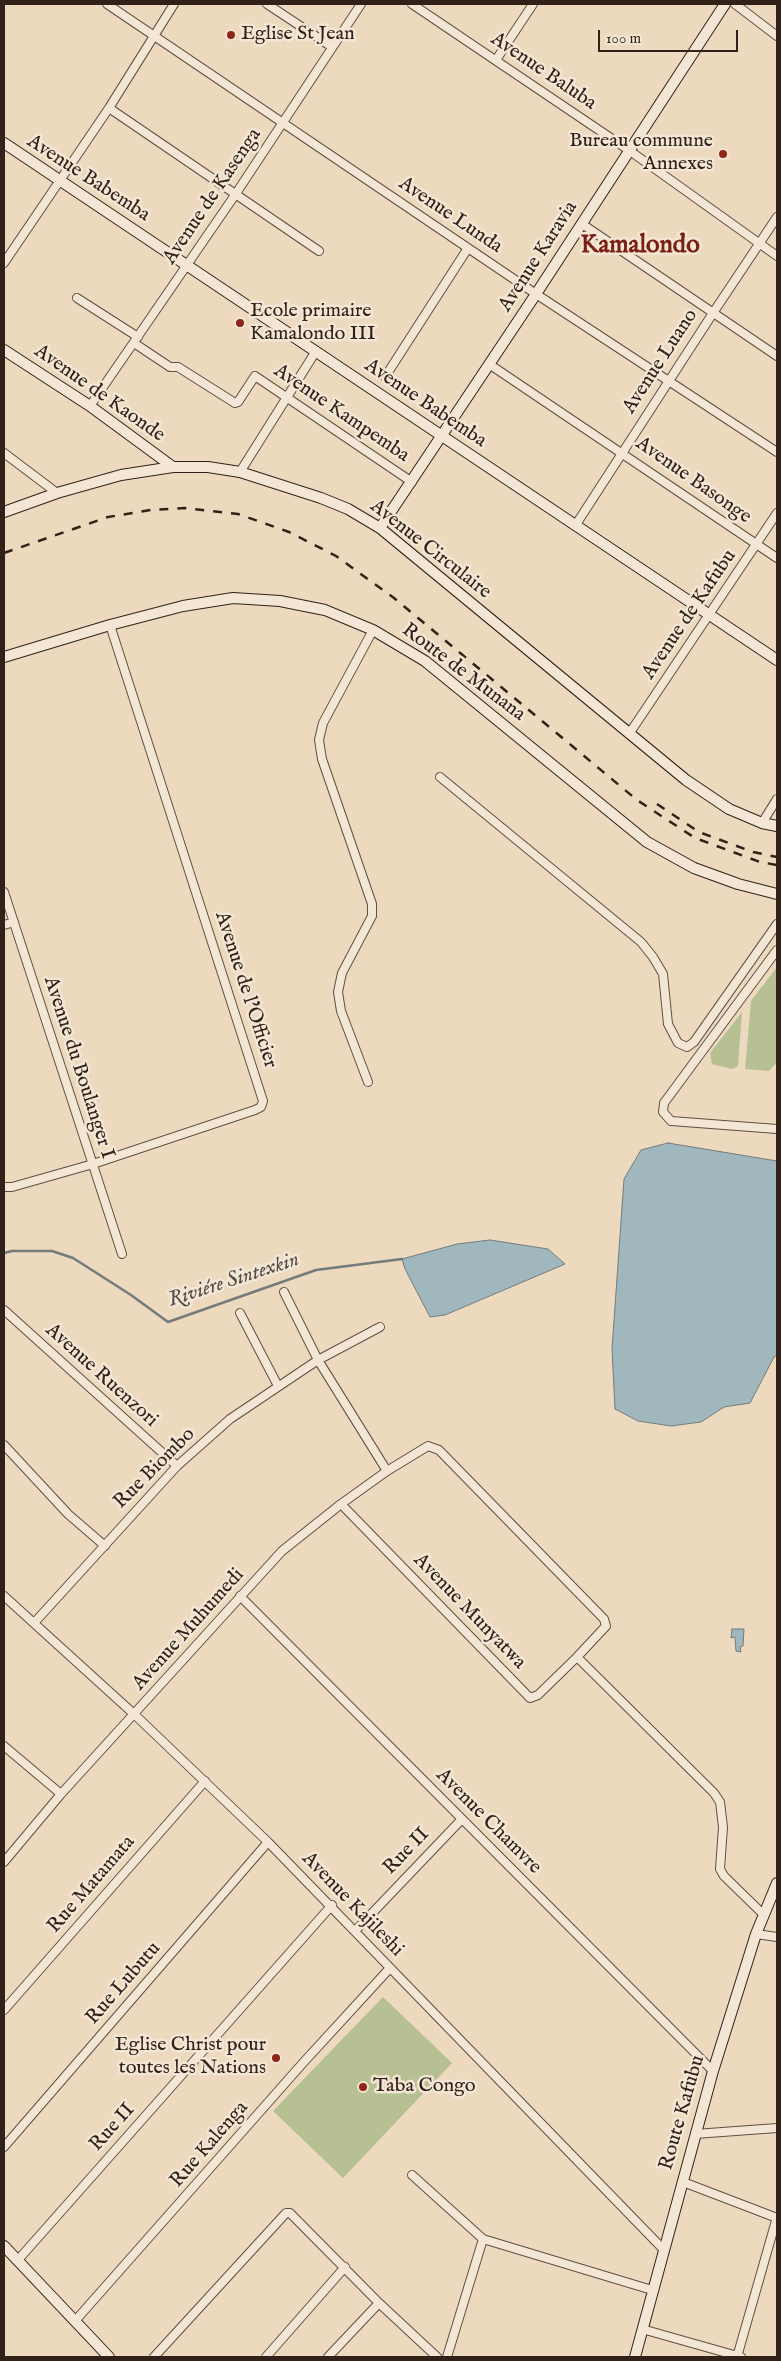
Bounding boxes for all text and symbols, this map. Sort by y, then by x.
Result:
scale bar [601,20,741,52]
place label: Eglise St Jean [241,23,355,47]
street label: Avenue Baluba [486,28,600,116]
marker: Eglise St Jean [225,29,237,41]
text: 100 m [606,29,641,48]
street label: Avenue de Kasenga [159,124,267,270]
street label: Avenue Babemba [22,130,154,228]
place label: Bureau commune Annexes [569,130,713,177]
marker: Bureau commune Annexes [717,148,729,160]
street label: Avenue Lunda [394,172,506,260]
street label: Avenue Karavia [494,197,584,317]
district label: Kamalondo [580,232,700,262]
place label: Ecole primaire Kamalondo III [250,300,376,347]
street label: Avenue Luano [618,305,704,419]
marker: Ecole primaire Kamalondo III [234,317,246,329]
street label: Avenue de Kaonde [29,340,169,448]
street label: Avenue Babemba [359,354,491,454]
street label: Avenue Kampemba [268,360,414,468]
street label: Avenue Basonge [631,432,755,530]
street label: Avenue Circulaire [365,495,495,605]
street label: Avenue de Kafubu [638,546,742,684]
street label: Route de Munana [397,619,529,727]
street label: Avenue de l'Officier [208,909,282,1071]
street label: Avenue du Boulanger I [37,974,119,1162]
water label: Riviére Sintexkin [165,1248,303,1314]
street label: Avenue Ruenzori [40,1319,162,1433]
street label: Rue Biombo [109,1423,201,1515]
street label: Avenue Munyatwa [408,1549,530,1675]
street label: Avenue Muhumedi [128,1564,250,1696]
street label: Avenue Chamvre [430,1764,546,1880]
street label: Rue II [379,1823,435,1881]
street label: Rue Matamata [43,1831,141,1939]
street label: Avenue Kajileshi [296,1848,408,1962]
street label: Rue Lubutu [82,1938,166,2030]
place label: Eglise Christ pour toutes les Nations [115,2034,266,2081]
marker: Eglise Christ pour toutes les Nations [270,2052,282,2064]
street label: Route Kafubu [655,2053,711,2173]
place label: Taba Congo [373,2075,476,2099]
marker: Taba Congo [357,2081,369,2093]
street label: Rue Kalenga [166,2097,254,2193]
street label: Rue II [85,2099,141,2157]

